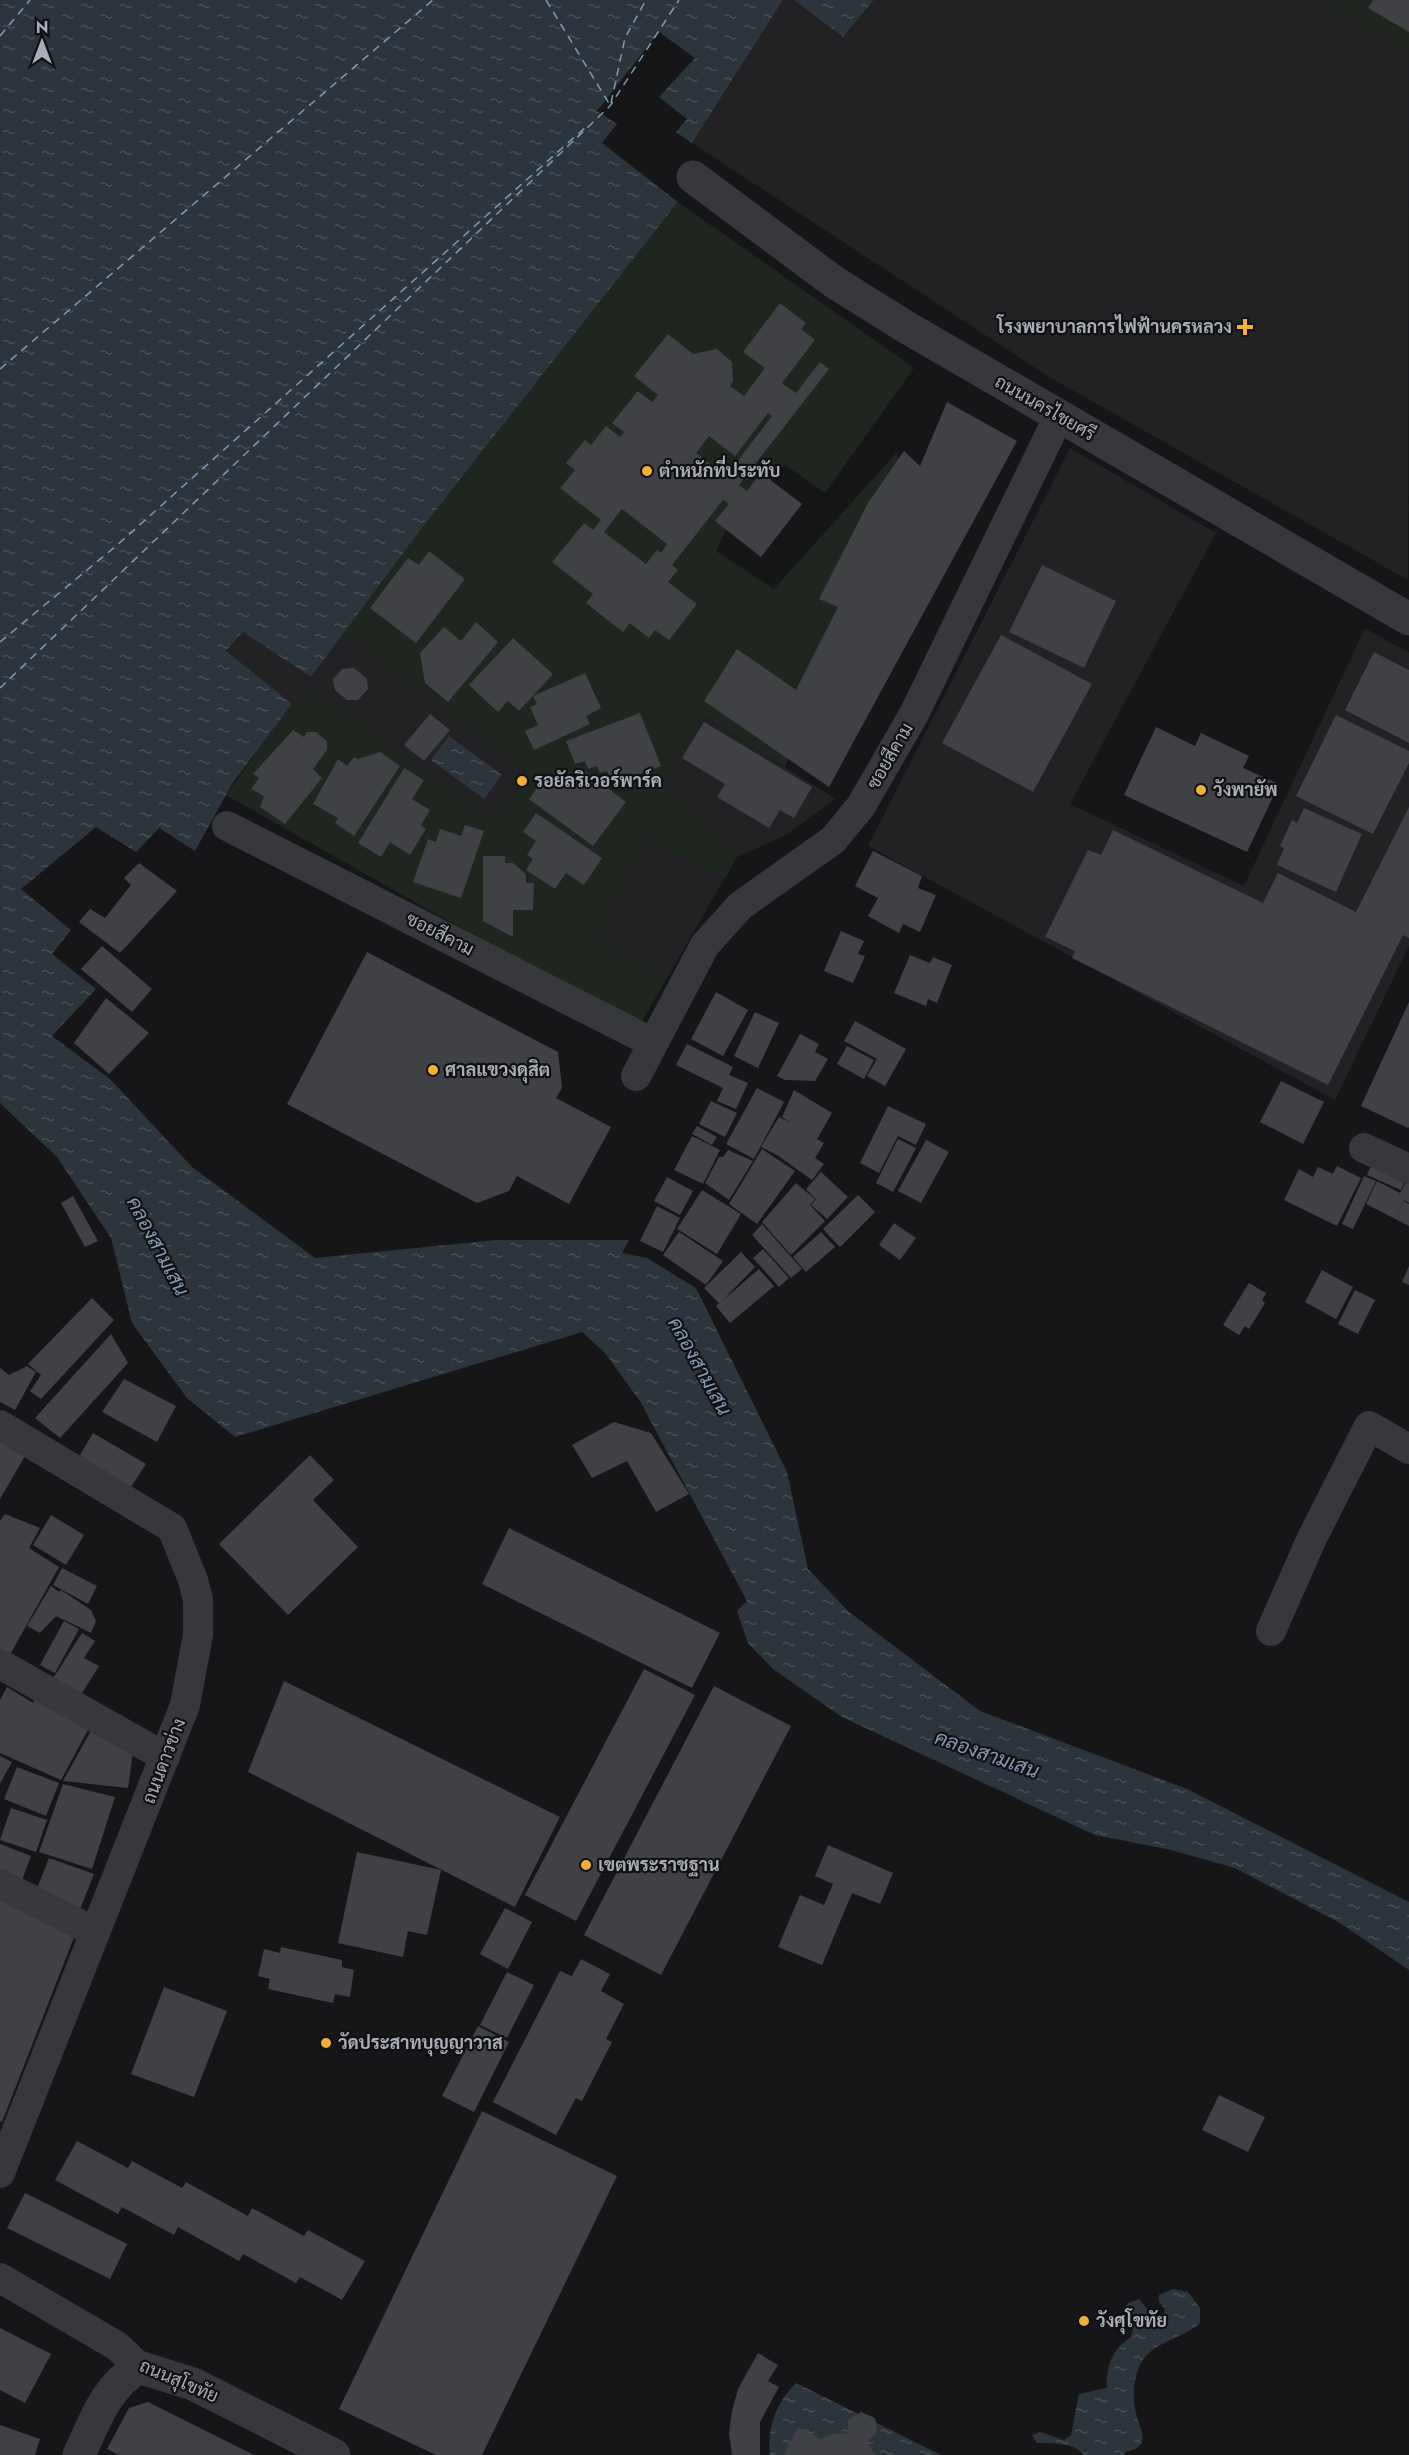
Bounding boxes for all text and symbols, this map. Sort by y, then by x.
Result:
north arrow [12,12,72,72]
text: N [36,16,48,39]
place label: โรงพยาบาลการไฟฟ้านครหลวง [996,314,1232,340]
marker: โรงพยาบาลการไฟฟ้านครหลวง [1236,318,1254,336]
street label: ถนนนครไชยศรี [990,369,1100,447]
place label: ตำหนักที่ประทับ [659,455,781,484]
marker: ตำหนักที่ประทับ [640,464,654,478]
street label: ซอยสีคาม [860,718,920,794]
place label: รอยัลริเวอร์พาร์ค [534,768,662,794]
marker: รอยัลริเวอร์พาร์ค [515,774,529,788]
place label: วังพายัพ [1213,777,1278,803]
marker: วังพายัพ [1194,783,1208,797]
street label: ซอยสีคาม [402,906,478,962]
place label: ศาลแขวงดุสิต [445,1057,550,1084]
marker: ศาลแขวงดุสิต [426,1063,440,1077]
water label: คลองสามเสน [119,1191,196,1301]
water label: คลองสามเสน [661,1312,739,1421]
street label: ถนนดาวข่าง [136,1715,192,1807]
water label: คลองสามเสน [931,1723,1043,1786]
place label: เขตพระราชฐาน [598,1852,720,1878]
marker: เขตพระราชฐาน [579,1858,593,1872]
place label: วัดประสาทบุญญาวาส [338,2030,503,2057]
marker: วัดประสาทบุญญาวาส [319,2036,333,2050]
place label: วังศุโขทัย [1096,2308,1167,2335]
marker: วังศุโขทัย [1077,2314,1091,2328]
street label: ถนนสุโขทัย [136,2353,222,2409]

